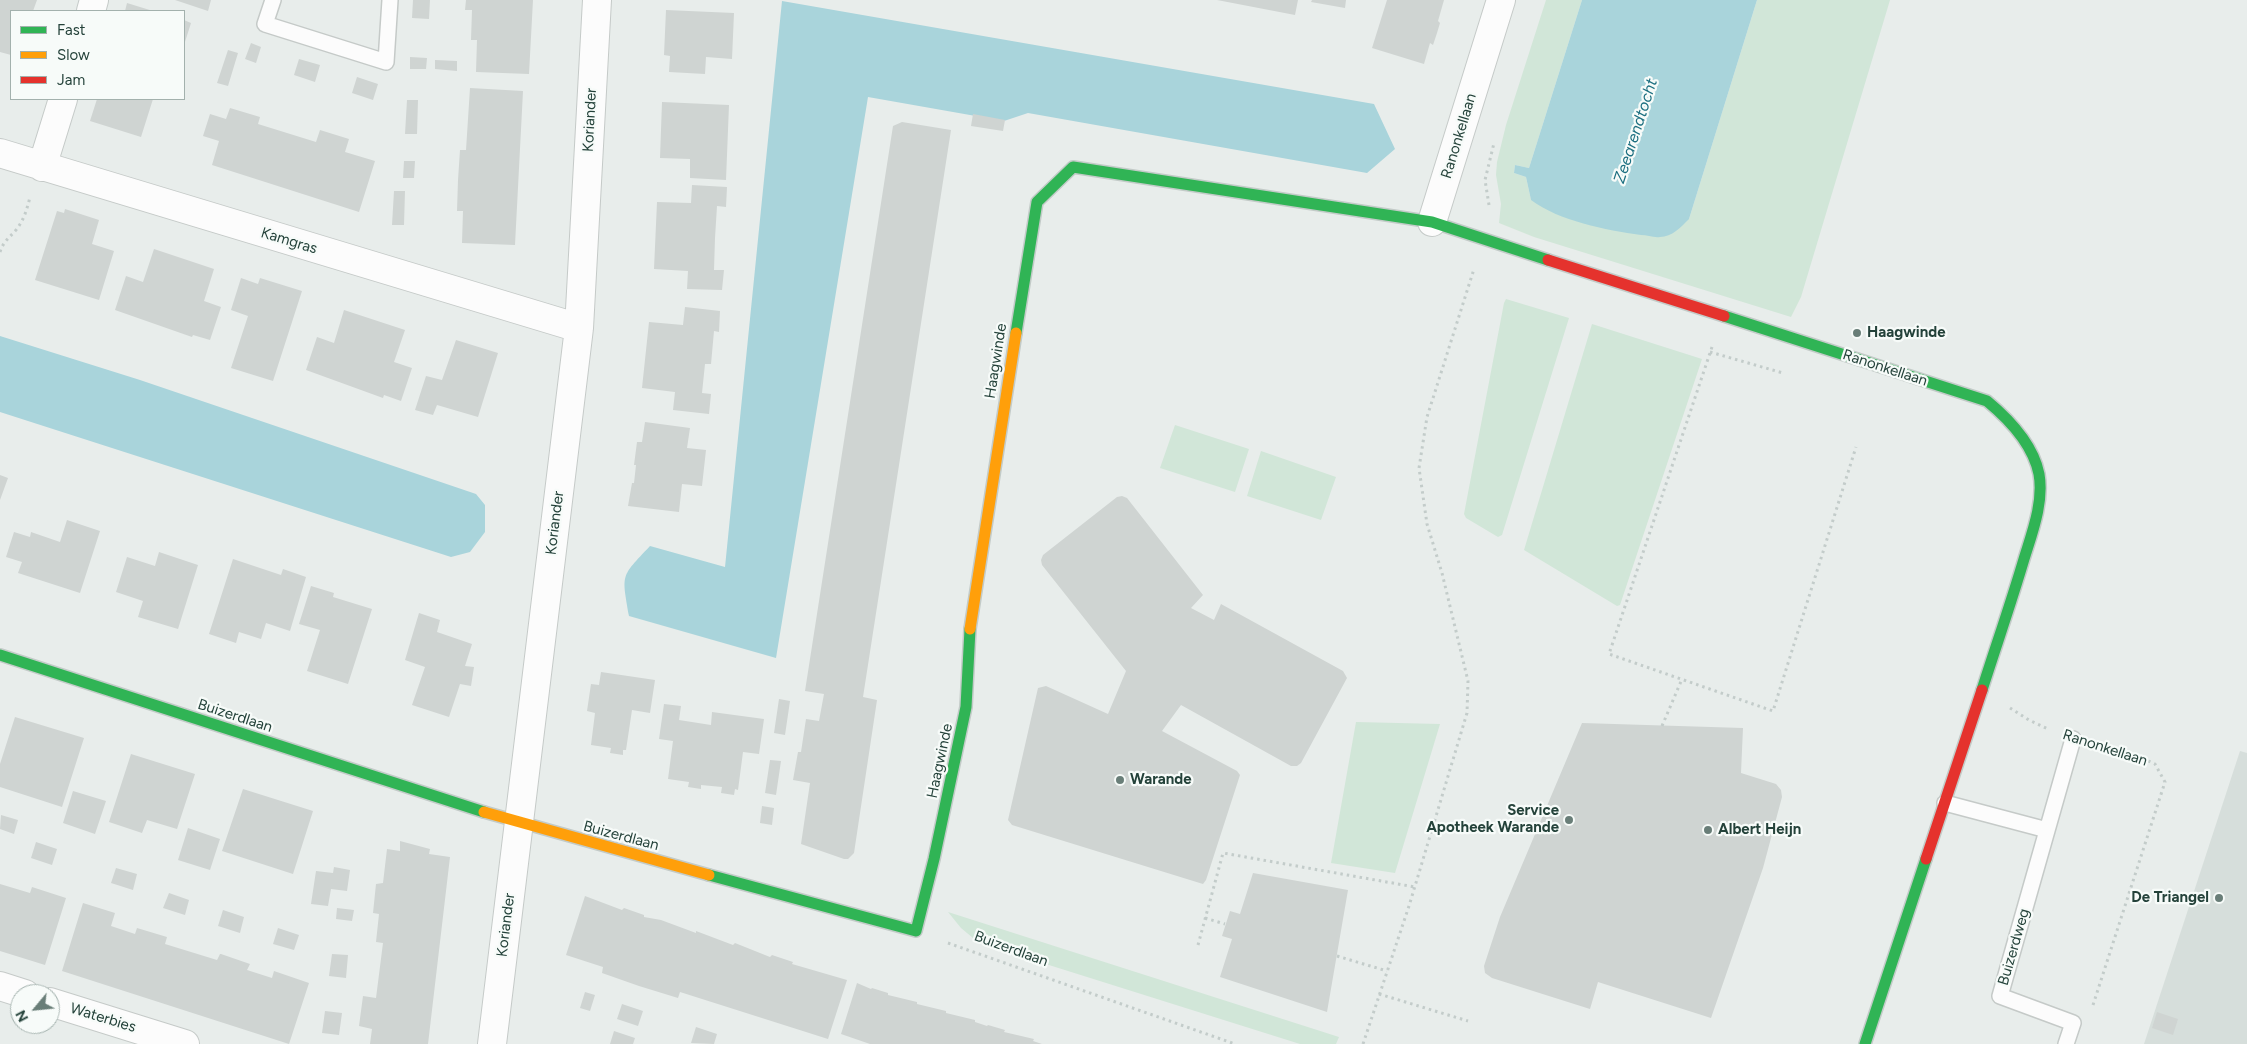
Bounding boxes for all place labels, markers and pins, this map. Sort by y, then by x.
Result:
place label: Haagwinde [1867,324,1945,342]
marker: Haagwinde [1851,327,1863,339]
place label: Warande [1130,771,1192,789]
marker: Warande [1114,774,1126,786]
place label: Service Apotheek Warande [1426,802,1559,837]
marker: Service Apotheek Warande [1563,814,1575,826]
place label: Albert Heijn [1718,821,1801,839]
marker: Albert Heijn [1702,824,1714,836]
place label: De Triangel [2131,889,2209,907]
marker: De Triangel [2213,892,2225,904]

